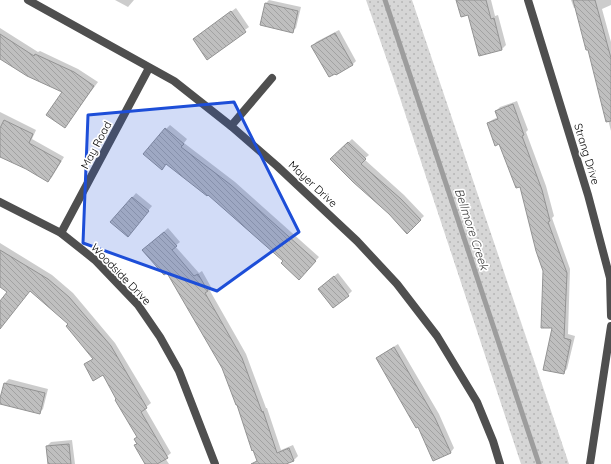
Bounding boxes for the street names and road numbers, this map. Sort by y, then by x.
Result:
street label: May Road [78,119,114,171]
street label: Strang Drive [571,122,603,186]
street label: Mayer Drive [286,158,340,210]
street label: Woodside Drive [88,240,154,308]

